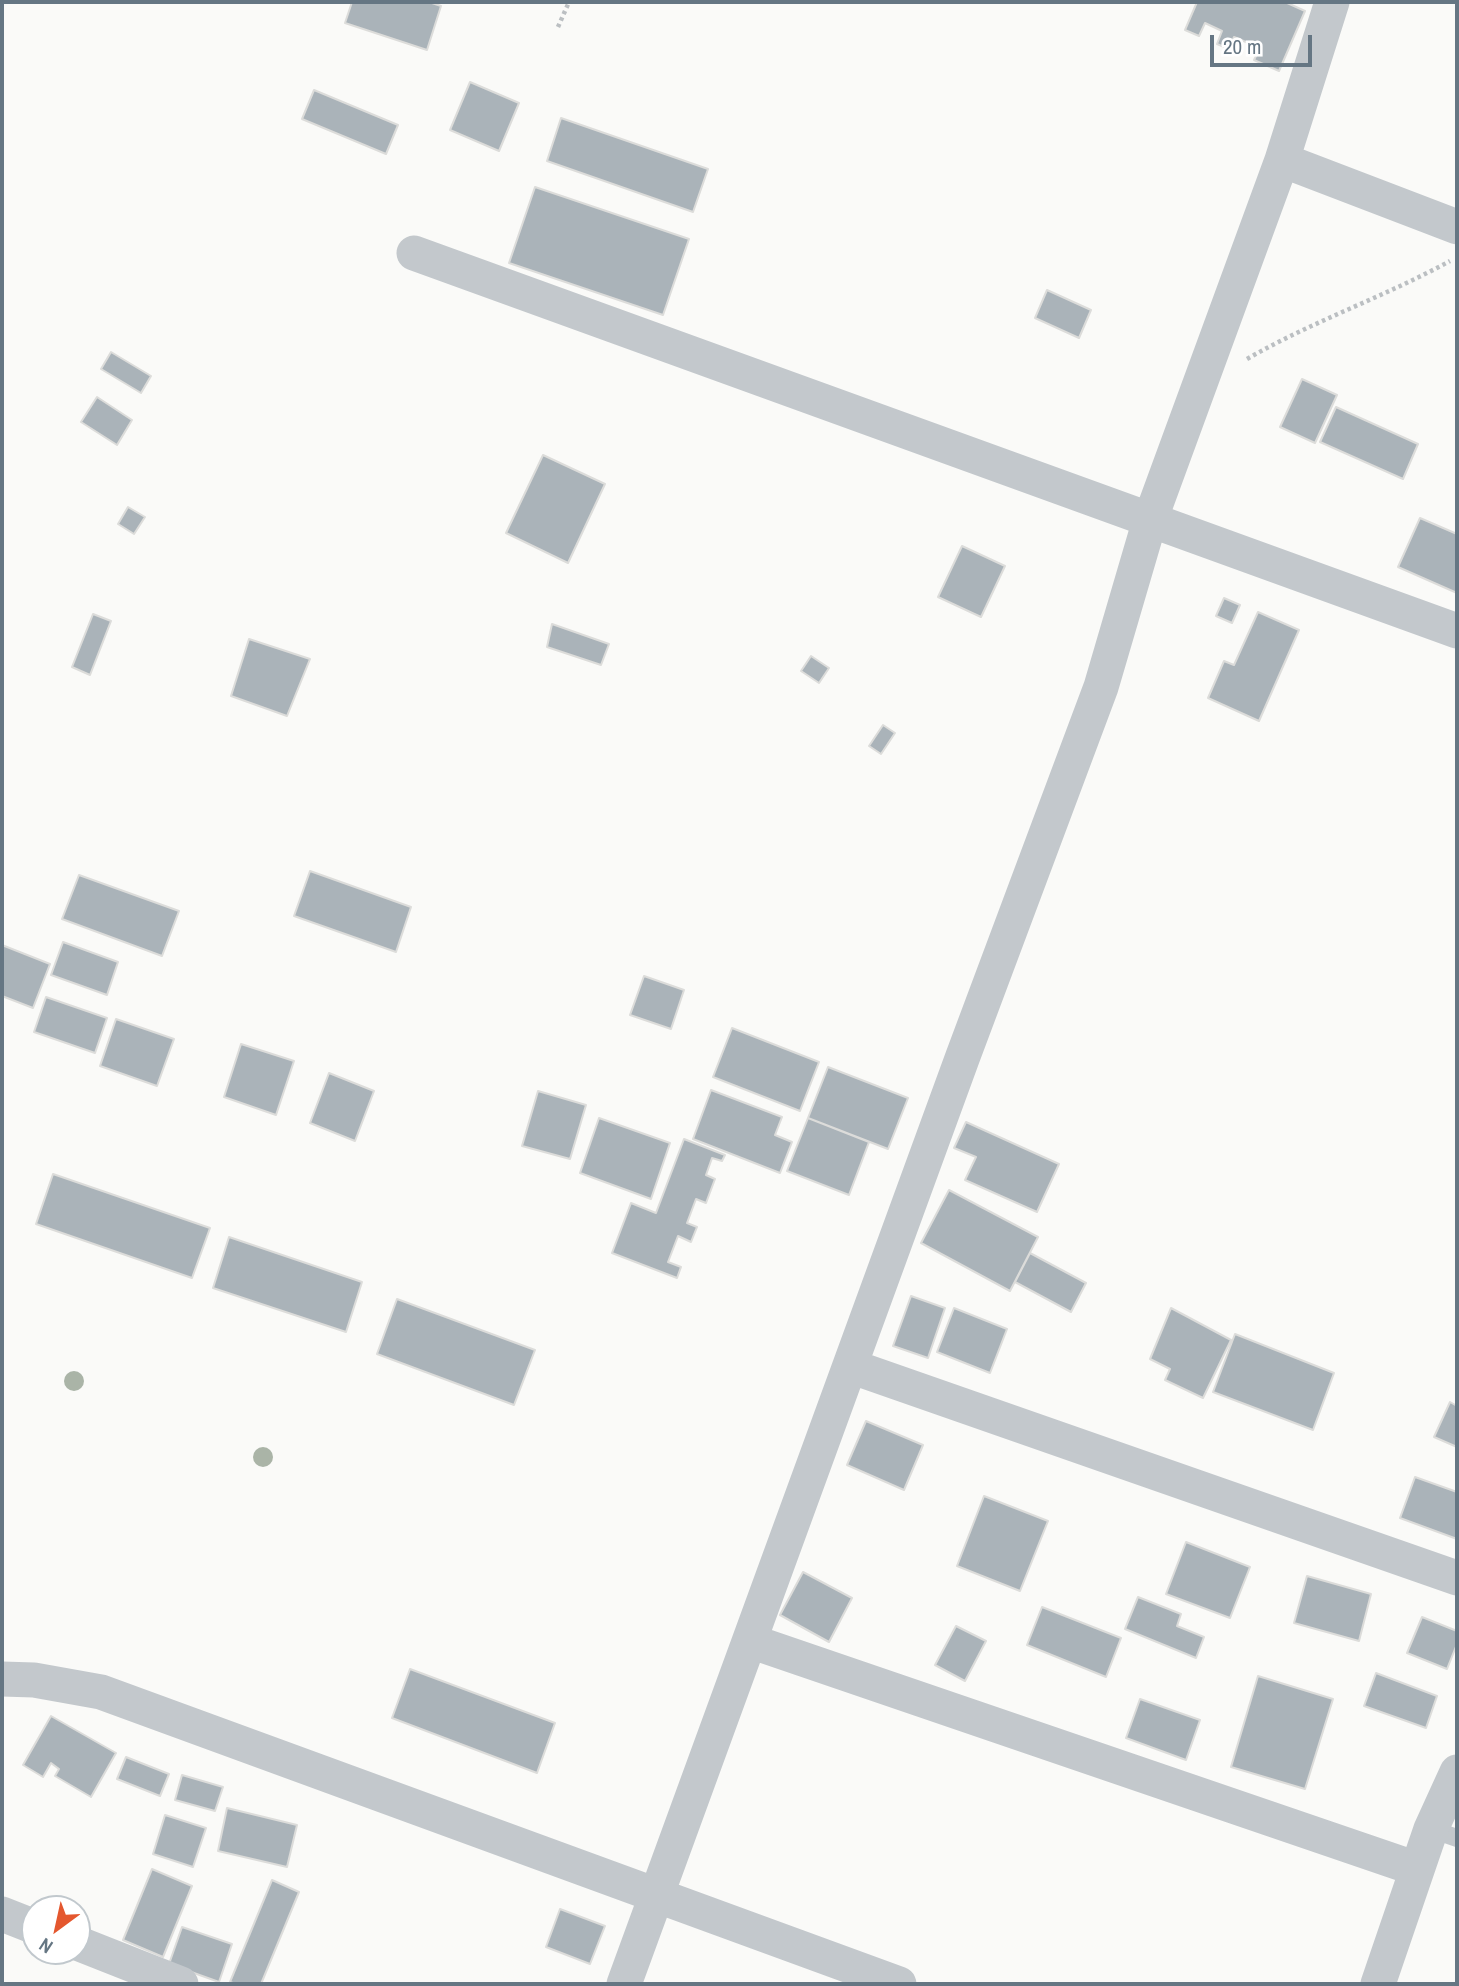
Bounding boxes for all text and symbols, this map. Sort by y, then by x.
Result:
scale bar [1214,21,1316,65]
text: 20 m [1223,32,1261,61]
north arrow [21,1895,91,1965]
text: N [34,1932,57,1960]

